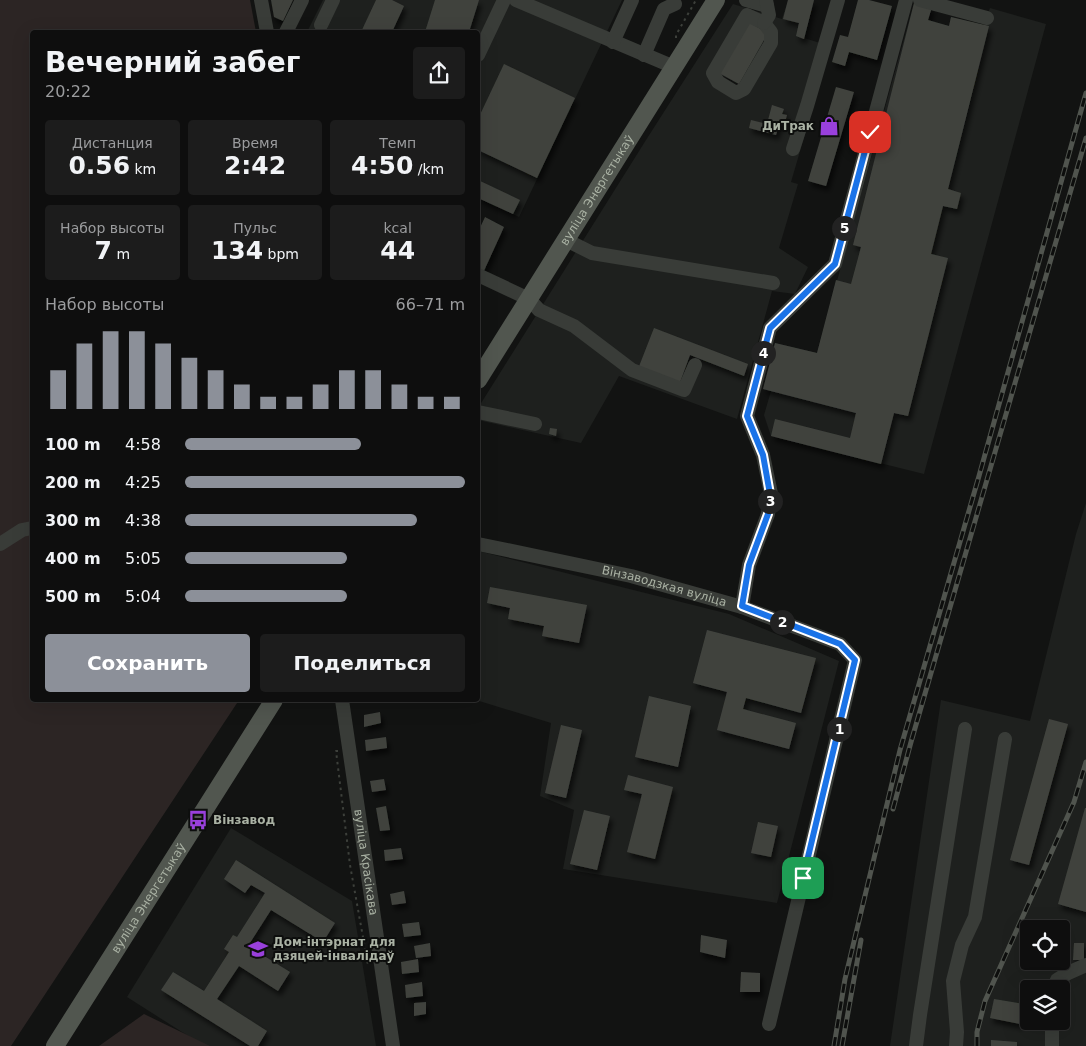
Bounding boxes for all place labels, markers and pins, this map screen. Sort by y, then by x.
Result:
pin [849,111,891,153]
shop icon: ДиТрак [818,115,840,137]
place label: ДиТрак [762,119,814,133]
pin: 5 [832,216,856,240]
pin: 4 [750,340,776,366]
pin: 3 [758,488,782,514]
pin: 2 [770,610,794,634]
pin: 1 [826,716,852,742]
bus stop icon: Вінзавод [187,809,209,831]
place label: Вінзавод [213,813,275,827]
pin [782,857,824,899]
place label: Дом-інтэрнат для дзяцей-інвалідаў [273,935,396,963]
school or university icon: Дом-інтэрнат для дзяцей-інвалідаў [247,938,269,960]

